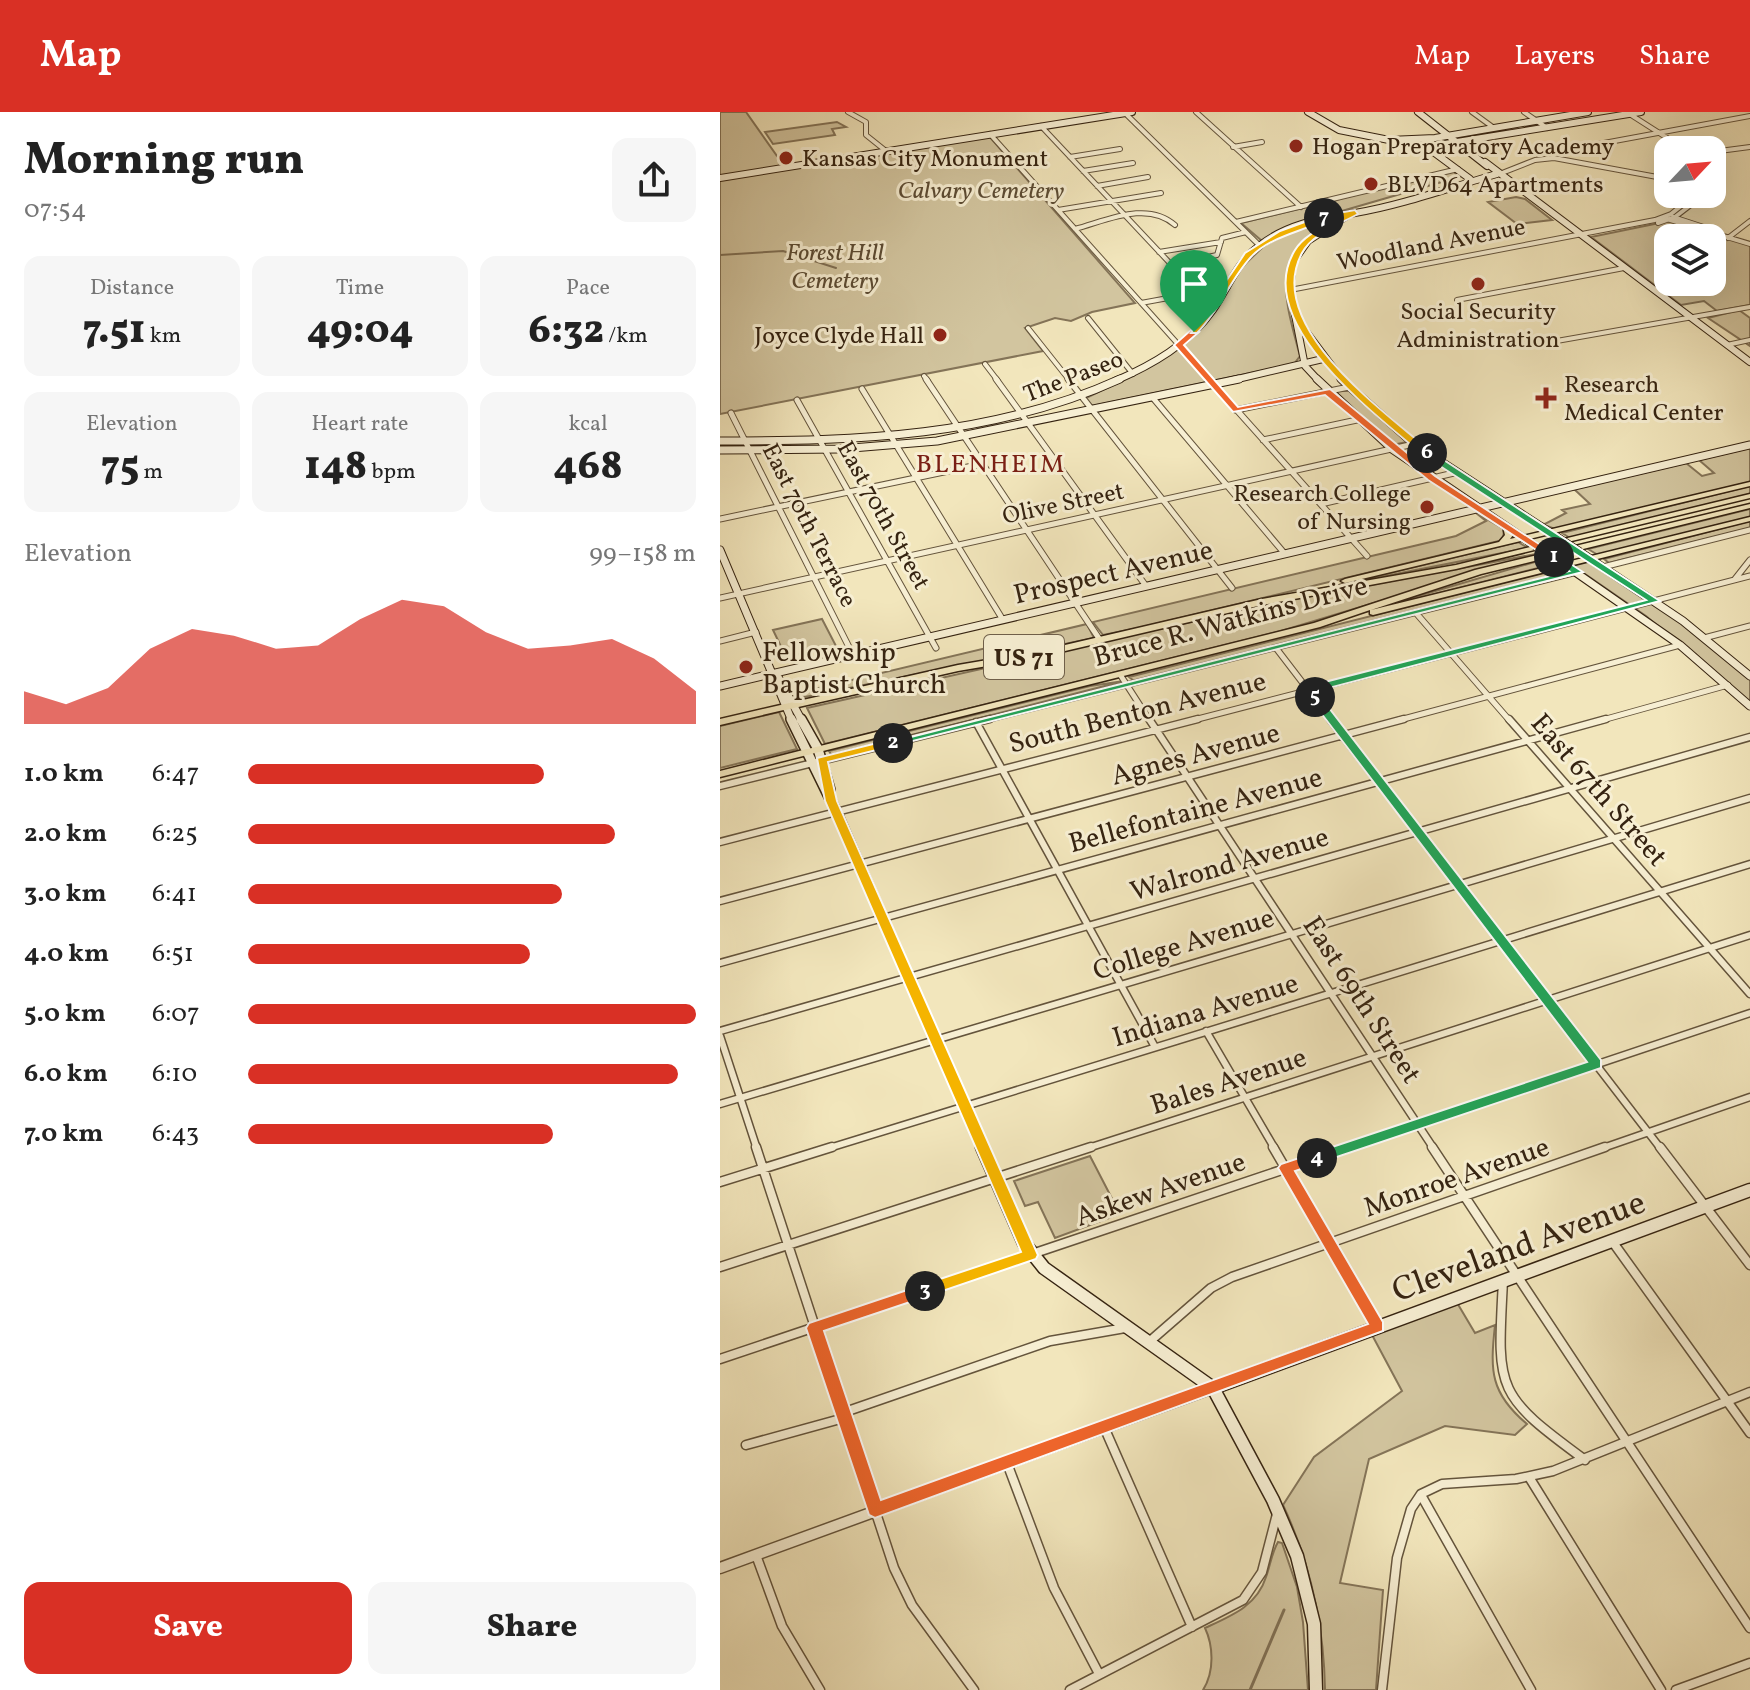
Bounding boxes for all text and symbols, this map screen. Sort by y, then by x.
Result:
text: Map [40,30,121,83]
text: Map [1414,37,1470,76]
text: Layers [1514,37,1595,76]
text: Share [1639,37,1710,76]
text: Morning run [24,131,304,192]
place label: Hogan Preparatory Academy [1312,131,1614,165]
north arrow [1654,136,1726,208]
map controls [1654,136,1726,296]
marker: Hogan Preparatory Academy [1287,137,1305,155]
button: share [612,138,696,222]
place label: Kansas City Monument [802,143,1048,177]
marker: Kansas City Monument [777,149,795,167]
place label: BLVD64 Apartments [1387,169,1604,203]
park label: Calvary Cemetery [898,175,1064,209]
marker: BLVD64 Apartments [1362,175,1380,193]
text: 07:54 [24,192,86,228]
pin: 7 [1304,198,1344,238]
text: 7 [1319,202,1329,233]
street label: Woodland Avenue [1334,211,1529,281]
button: layers [1654,224,1726,296]
park label: Forest Hill Cemetery [786,237,884,299]
pin [1160,250,1228,332]
icon: arrive [1172,262,1216,306]
text: Distance [90,273,174,304]
text: Time [336,273,384,304]
text: Pace [566,273,610,304]
marker: Social Security Administration [1469,275,1487,293]
place label: Social Security Administration [1396,296,1560,358]
text: 7.51 [83,304,145,360]
text: 49:04 [307,304,413,360]
text: 6:32 [528,304,604,360]
place label: Joyce Clyde Hall [754,320,924,354]
text: km [145,321,181,352]
text: /km [604,321,648,352]
marker: Joyce Clyde Hall [931,326,949,344]
street label: The Paseo [1019,343,1129,412]
place label: Research Medical Center [1564,369,1724,431]
marker: Research Medical Center [1535,387,1557,409]
text: Elevation [86,409,178,440]
text: Heart rate [311,409,409,440]
text: kcal [568,409,608,440]
pin: 6 [1407,433,1447,473]
street label: East 70th Street [827,435,937,597]
text: 6 [1421,437,1433,468]
street label: East 70th Terrace [752,438,864,614]
text: 75 [101,440,139,496]
text: 148 [304,440,367,496]
text: 468 [553,440,623,496]
district label: BLENHEIM [916,447,1066,483]
text: m [139,457,163,488]
text: bpm [367,457,416,488]
street label: Olive Street [999,475,1127,534]
place label: Research College of Nursing [1233,478,1411,540]
marker: Research College of Nursing [1418,498,1436,516]
street label: Prospect Avenue [1010,532,1217,615]
text: Elevation [24,536,132,572]
text: 99–158 m [589,536,696,572]
pin: 1 [1534,537,1574,577]
text: 1 [1550,541,1558,572]
street label: Bruce R. Watkins Drive [1089,567,1372,678]
place label: Fellowship Baptist Church [762,634,946,705]
road number: US 71 [984,635,1064,679]
marker: Fellowship Baptist Church [737,658,755,676]
street label: South Benton Avenue [1005,663,1270,764]
pin: 5 [1295,677,1335,717]
text: 5 [1310,681,1320,712]
street label: East 67th Street [1521,706,1676,876]
street label: Agnes Avenue [1107,714,1284,797]
pin: 2 [873,723,913,763]
text: 2 [887,727,899,758]
text: 1.0 km [24,756,104,792]
text: 6:47 [152,756,199,792]
street label: Bellefontaine Avenue [1064,759,1327,864]
text: 2.0 km [24,816,107,852]
text: 6:25 [152,816,198,852]
street label: Walrond Avenue [1126,818,1333,912]
text: 3.0 km [24,876,107,912]
text: 6:41 [152,876,197,912]
street label: College Avenue [1088,899,1279,991]
street label: East 69th Street [1292,909,1430,1092]
text: 4.0 km [24,936,109,972]
text: 6:51 [152,936,194,972]
street label: Indiana Avenue [1108,965,1304,1058]
text: 5.0 km [24,996,106,1032]
text: 6:07 [152,996,200,1032]
street label: Bales Avenue [1146,1039,1312,1126]
text: 6.0 km [24,1056,108,1092]
text: 6:10 [152,1056,197,1092]
text: 7.0 km [24,1116,103,1152]
text: 6:43 [152,1116,199,1152]
street label: Monroe Avenue [1359,1128,1555,1228]
pin: 4 [1297,1138,1337,1178]
text: 4 [1310,1142,1324,1173]
street label: Askew Avenue [1071,1143,1251,1238]
street label: Cleveland Avenue [1386,1181,1652,1316]
pin: 3 [905,1271,945,1311]
text: 3 [919,1275,931,1306]
button: Save [24,1582,352,1674]
button: Share [368,1582,696,1674]

